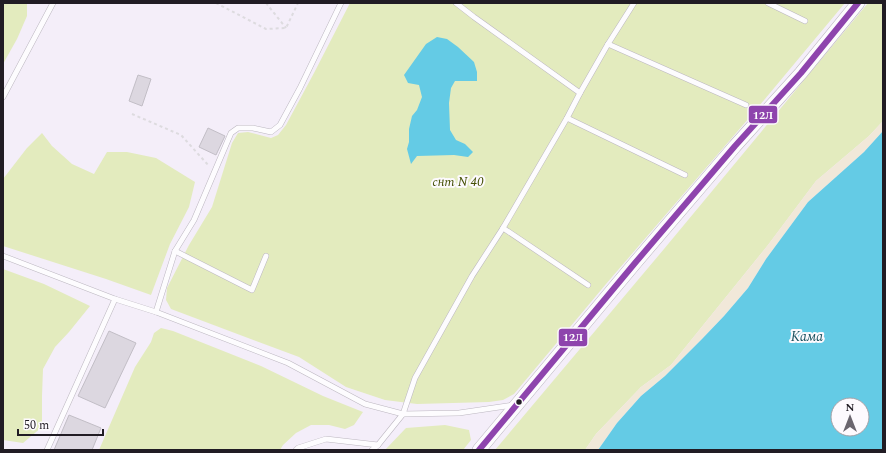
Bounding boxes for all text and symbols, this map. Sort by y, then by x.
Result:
line badge: 12Л [748,105,778,124]
text: 12Л [753,107,773,124]
park label: снт N 40 [432,172,484,192]
water label: Кама [791,326,823,347]
line badge: 12Л [558,328,588,347]
text: 12Л [563,329,583,346]
unlabelled marker [514,397,524,407]
north arrow [830,397,870,437]
text: N [846,399,855,416]
scale bar [18,411,103,437]
text: 50 m [24,416,49,435]

